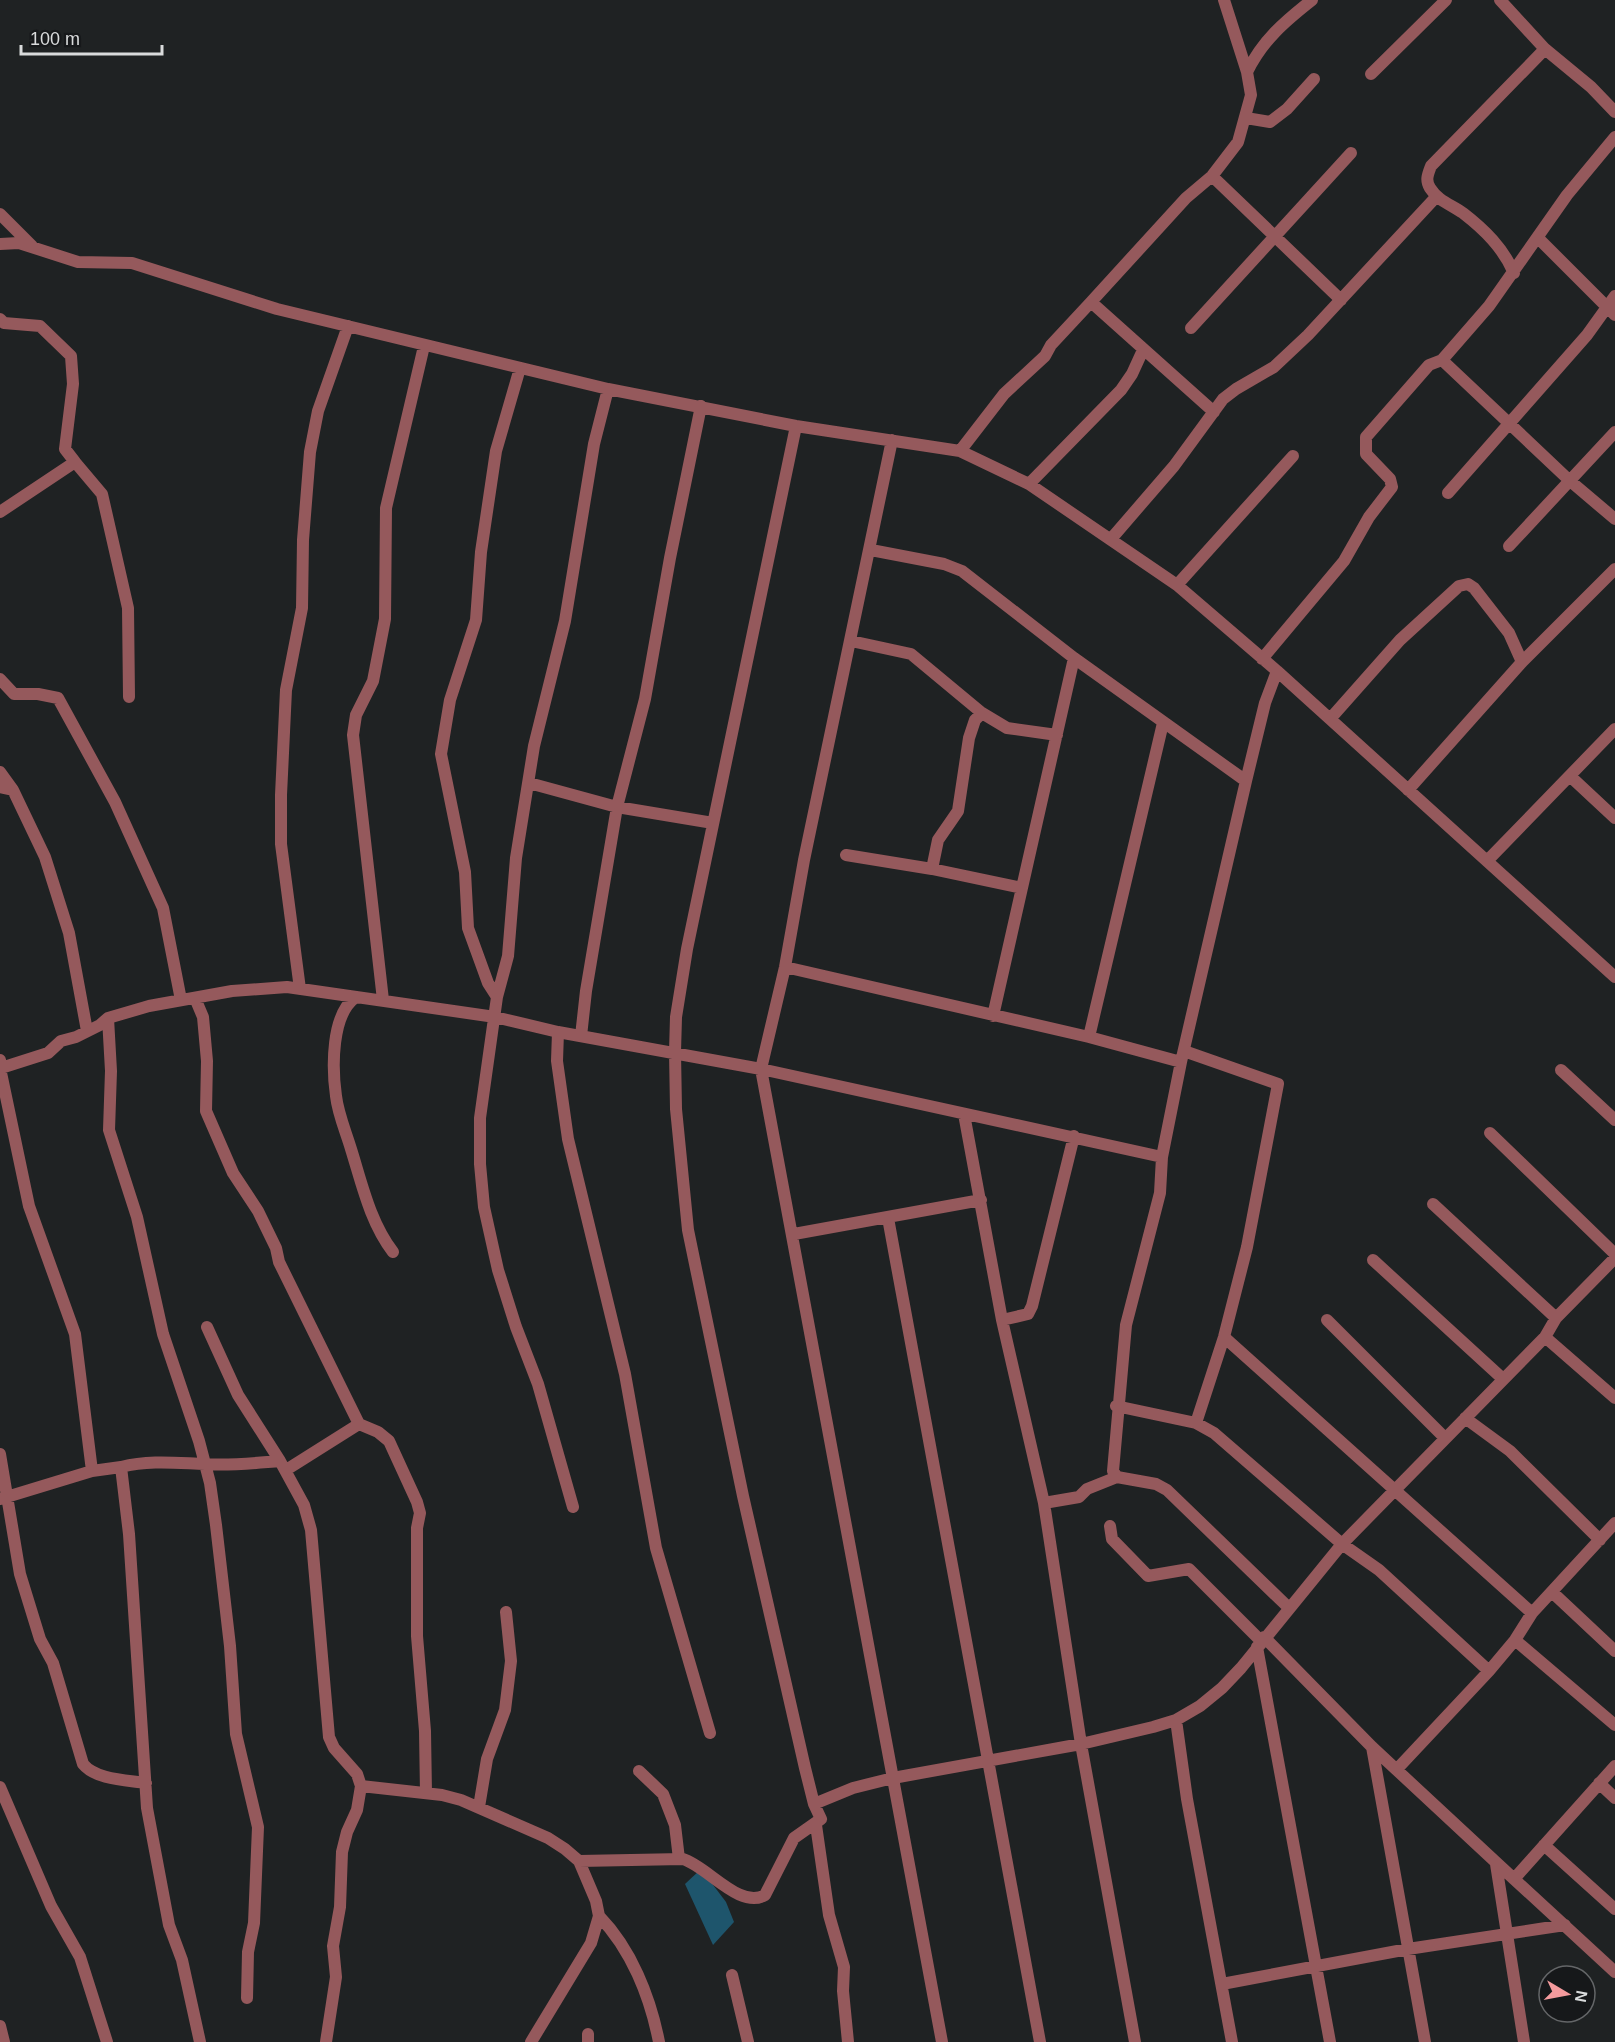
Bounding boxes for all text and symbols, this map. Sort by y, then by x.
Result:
scale bar [21,18,162,56]
text: 100 m [30,29,80,49]
north arrow [1537,1964,1597,2024]
text: N [1572,1989,1591,2004]

